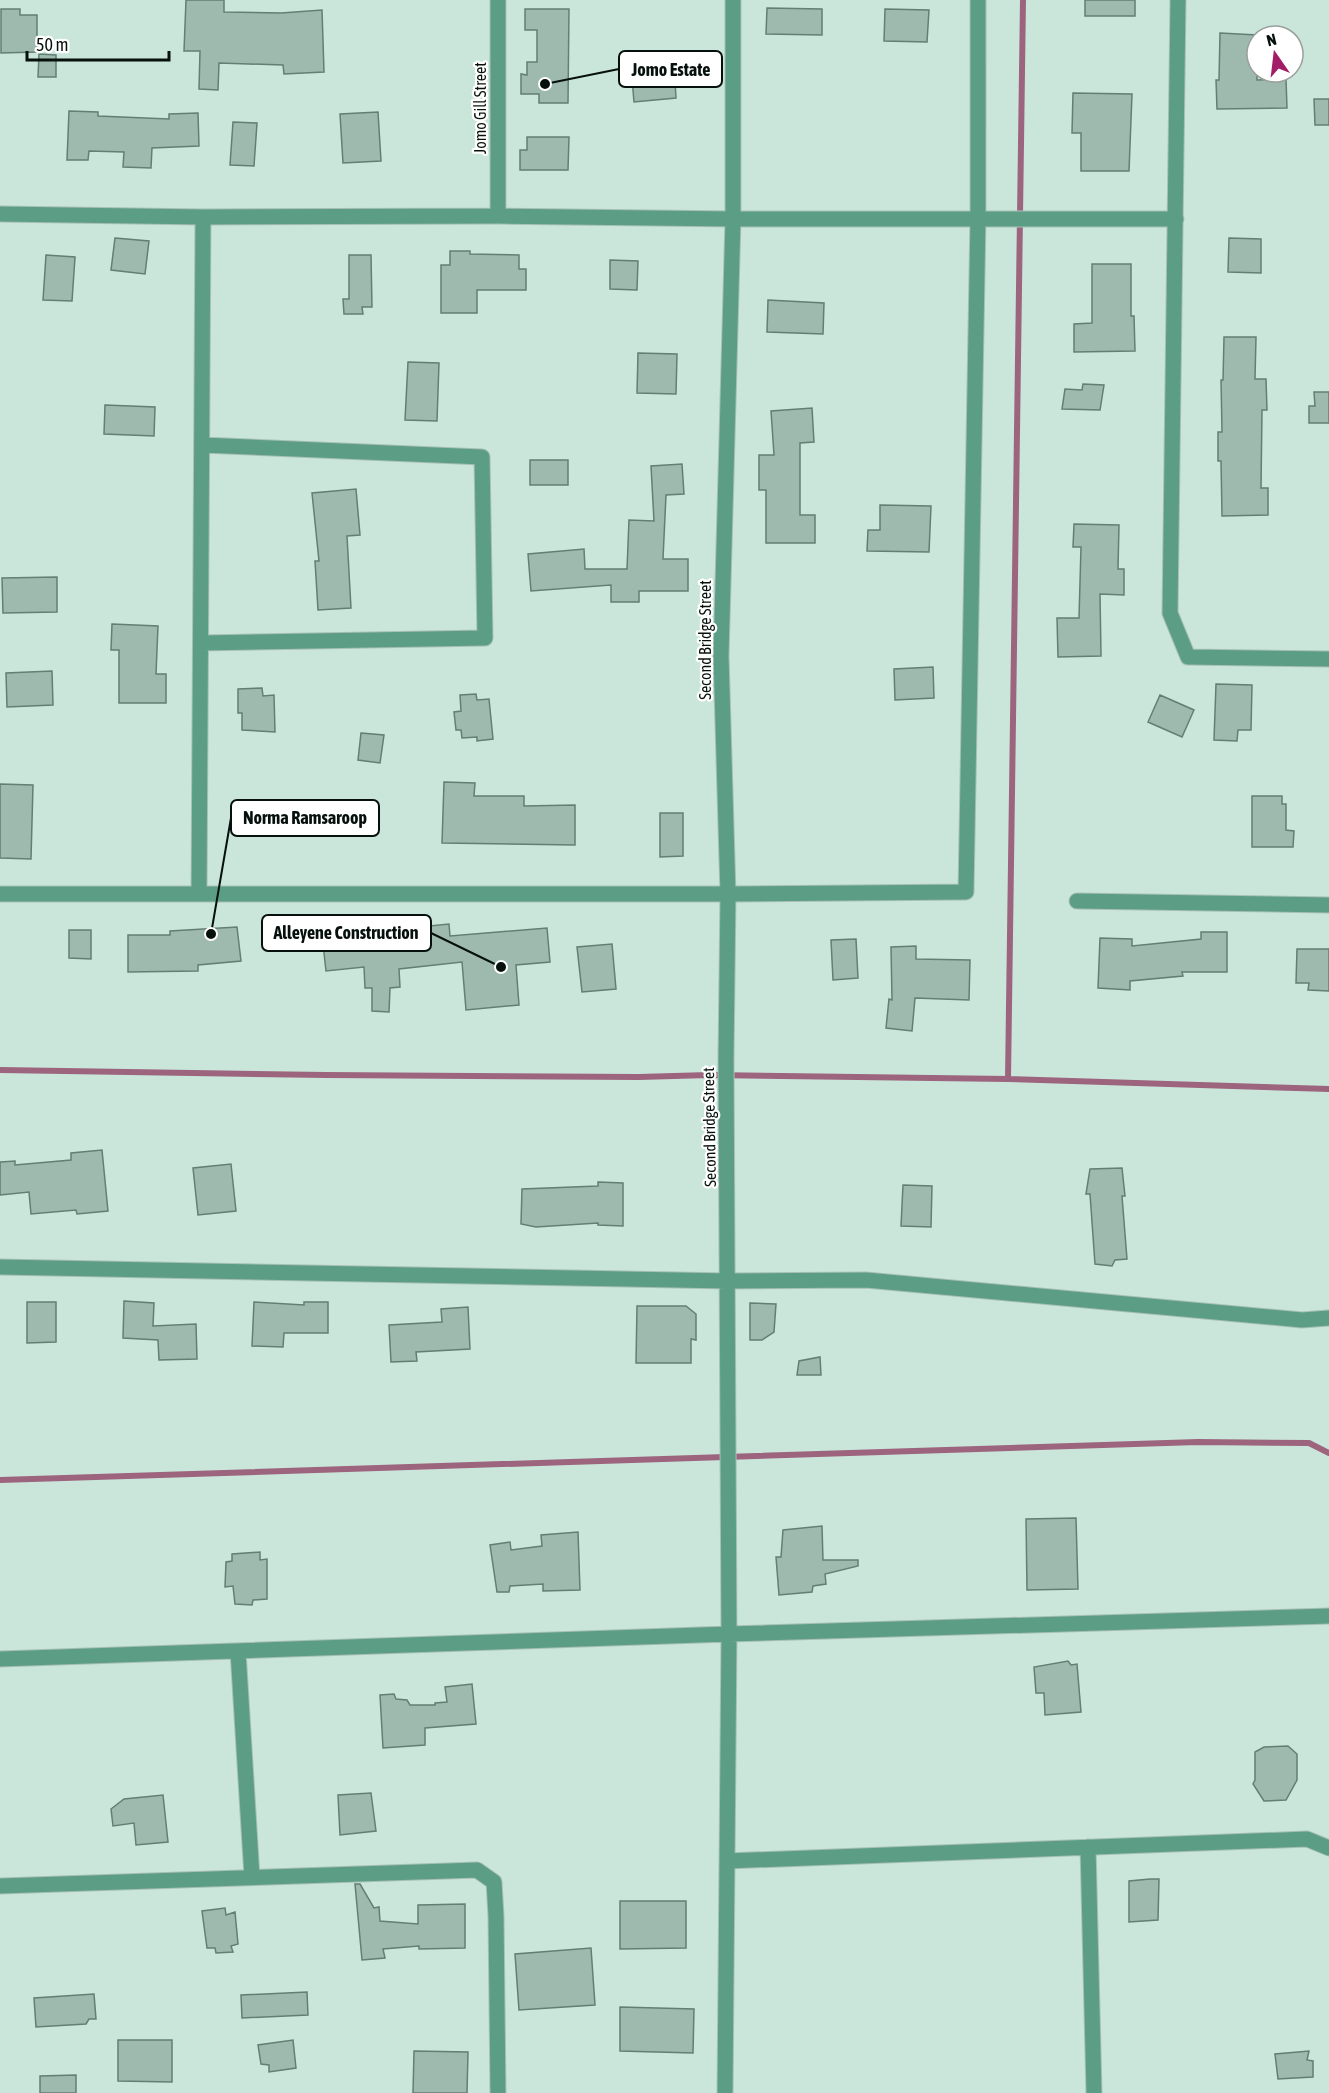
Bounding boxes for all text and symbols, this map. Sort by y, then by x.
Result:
scale bar [27,24,170,62]
north arrow [1245,24,1305,84]
text: N [1265,30,1278,49]
text: 50 m [36,34,68,55]
callout: Jomo Estate [619,51,722,87]
text: Jomo Estate [631,59,710,80]
street label: Jomo Gill Street [471,62,489,154]
street label: Second Bridge Street [696,580,715,700]
callout: Norma Ramsaroop [231,800,379,836]
text: Norma Ramsaroop [243,807,367,828]
callout: Alleyene Construction [262,915,431,951]
text: Alleyene Construction [273,922,419,943]
street label: Second Bridge Street [699,1067,720,1187]

